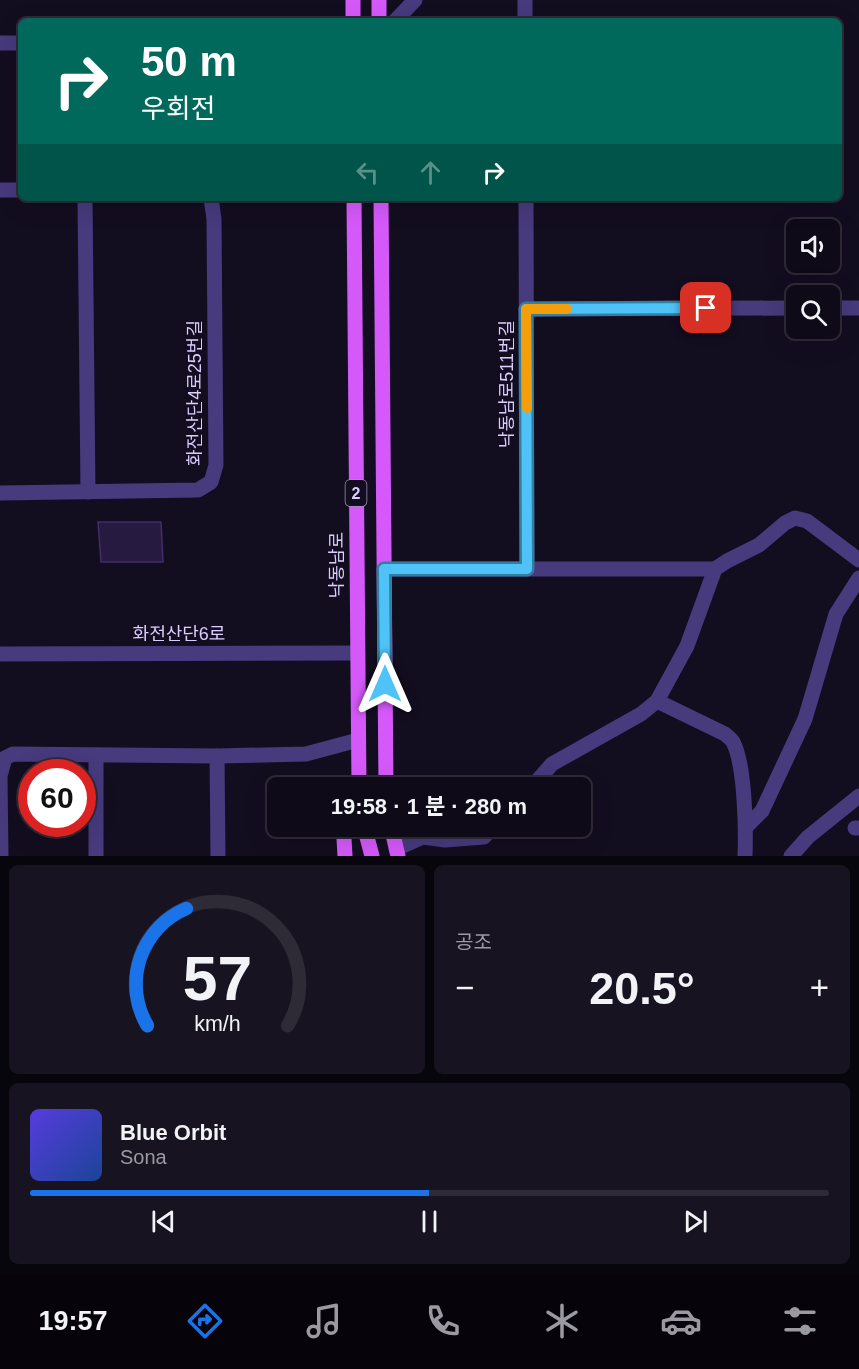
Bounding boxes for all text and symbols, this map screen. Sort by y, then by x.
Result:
text: 50 m [141,38,237,85]
icon: right [42,42,120,120]
text: 우회전 [141,94,216,124]
icon: left [351,156,384,189]
icon: ahead [414,156,447,189]
icon: right [477,156,510,189]
map controls [786,219,840,339]
button: sound [786,219,840,273]
pin [680,282,731,333]
button: search [786,285,840,339]
icon: arrive [689,291,722,324]
street label: 화전산단4로25번길 [185,320,205,466]
street label: 낙동남로511번길 [497,320,517,448]
road number: 2 [346,480,366,506]
street label: 낙동남로 [327,532,347,598]
street label: 화전산단6로 [133,624,225,644]
position arrow [353,652,417,716]
speed limit sign: 60 [18,759,96,837]
text: 19:58 · 1 분 · 280 m [331,794,527,819]
text: 공조 [455,931,492,953]
text: 57 [182,944,252,1013]
text: 20.5° [589,963,695,1014]
text: − [455,969,474,1006]
text: + [810,969,829,1006]
text: km/h [194,1013,240,1037]
text: Blue Orbit [120,1120,226,1145]
text: Sona [120,1146,167,1168]
icon: previous [147,1205,180,1238]
icon: pause [413,1205,446,1238]
icon: next [679,1205,712,1238]
icon: directions [184,1300,226,1342]
icon: music [303,1300,345,1342]
icon: phone [422,1300,464,1342]
icon: climate [541,1300,583,1342]
icon: car [660,1300,702,1342]
icon: filters [779,1300,821,1342]
text: 19:57 [38,1306,107,1336]

